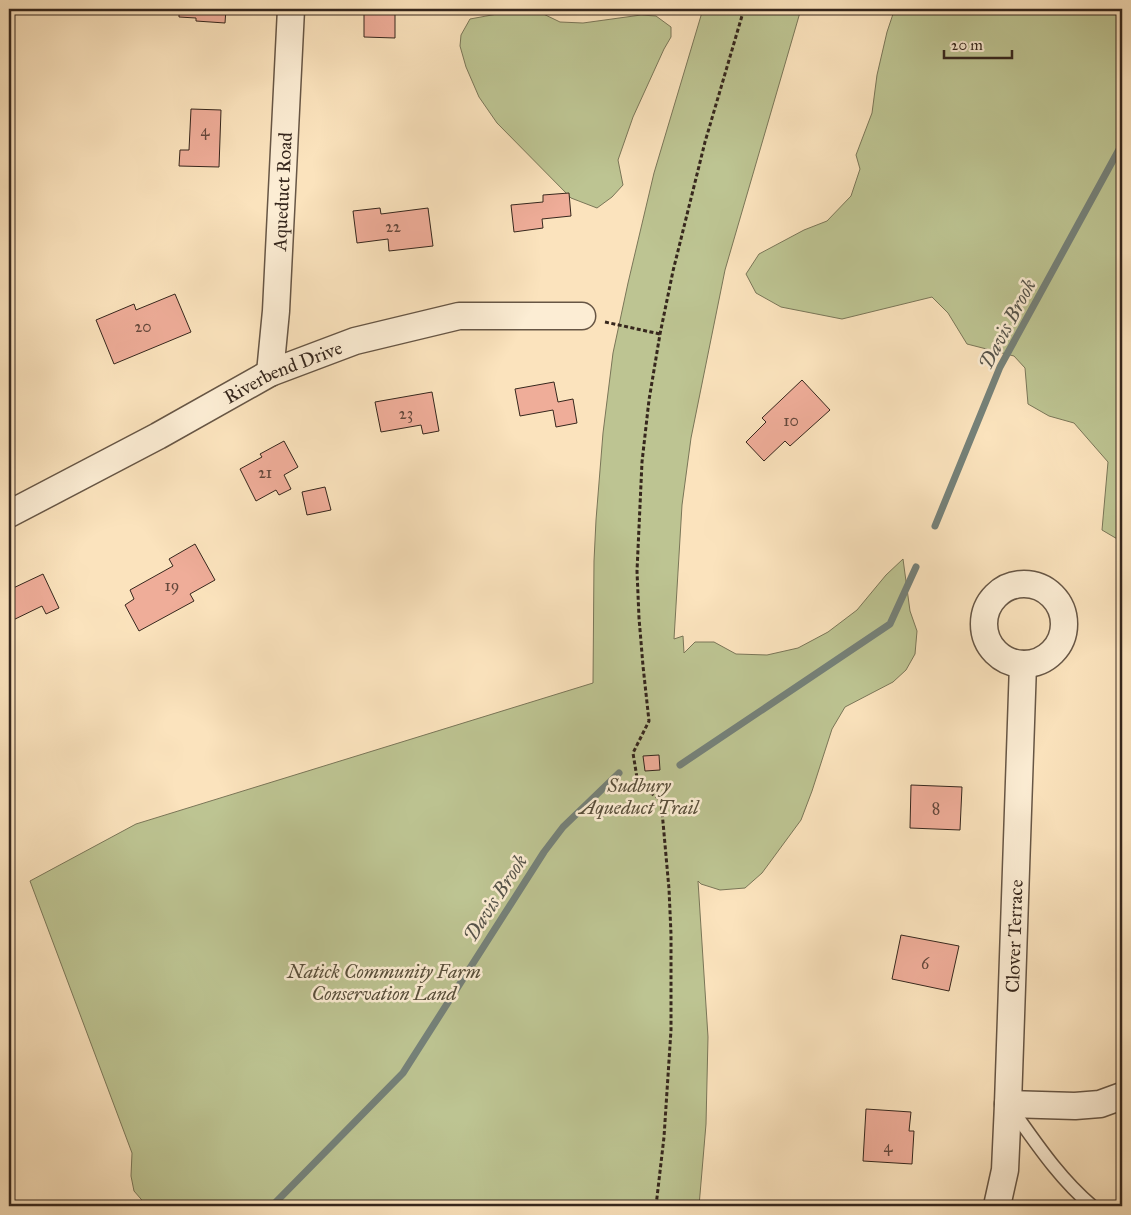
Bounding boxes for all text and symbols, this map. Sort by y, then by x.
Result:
scale bar [944,28,1011,60]
text: 20 m [951,36,983,54]
house number: 4 [201,121,211,140]
street label: Aqueduct Road [268,131,297,252]
house number: 22 [385,217,401,236]
water label: Davis Brook [973,275,1041,373]
house number: 20 [134,317,152,336]
street label: Riverbend Drive [220,336,345,409]
house number: 23 [399,404,413,423]
house number: 10 [783,411,799,430]
house number: 21 [258,463,272,482]
house number: 19 [165,576,179,595]
park label: Sudbury Aqueduct Trail [578,774,700,819]
house number: 8 [932,799,940,818]
water label: Davis Brook [458,850,532,946]
street label: Clover Terrace [1001,879,1028,993]
house number: 6 [921,954,930,973]
park label: Natick Community Farm Conservation Land [286,960,481,1005]
house number: 4 [884,1137,894,1156]

